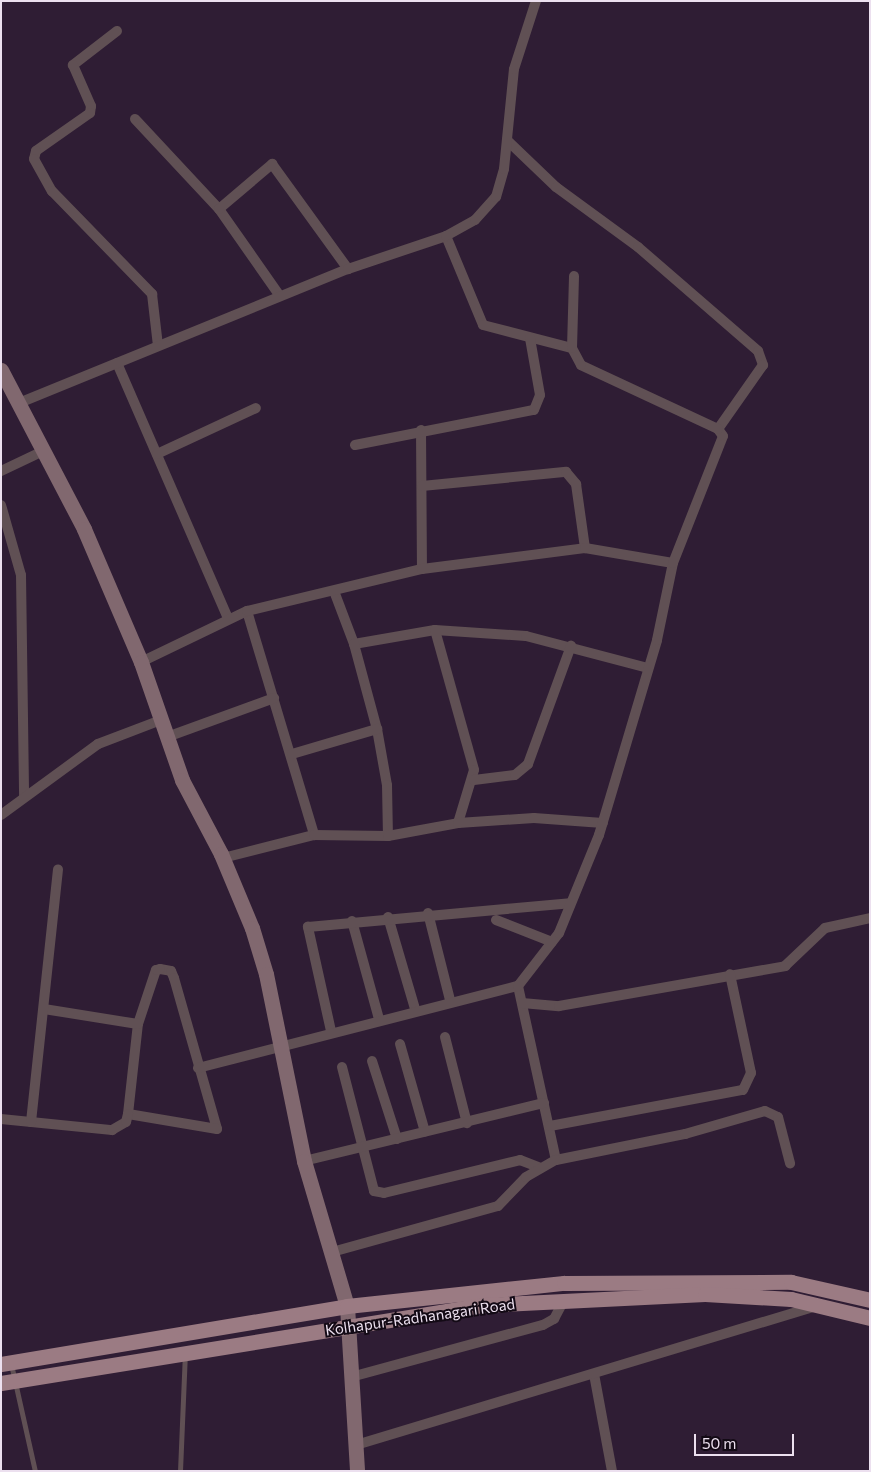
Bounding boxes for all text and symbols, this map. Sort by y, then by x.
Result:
street label: Kolhapur-Radhanagari Road [324,1295,516,1339]
scale bar [696,1424,796,1456]
text: 50 m [702,1434,736,1452]

